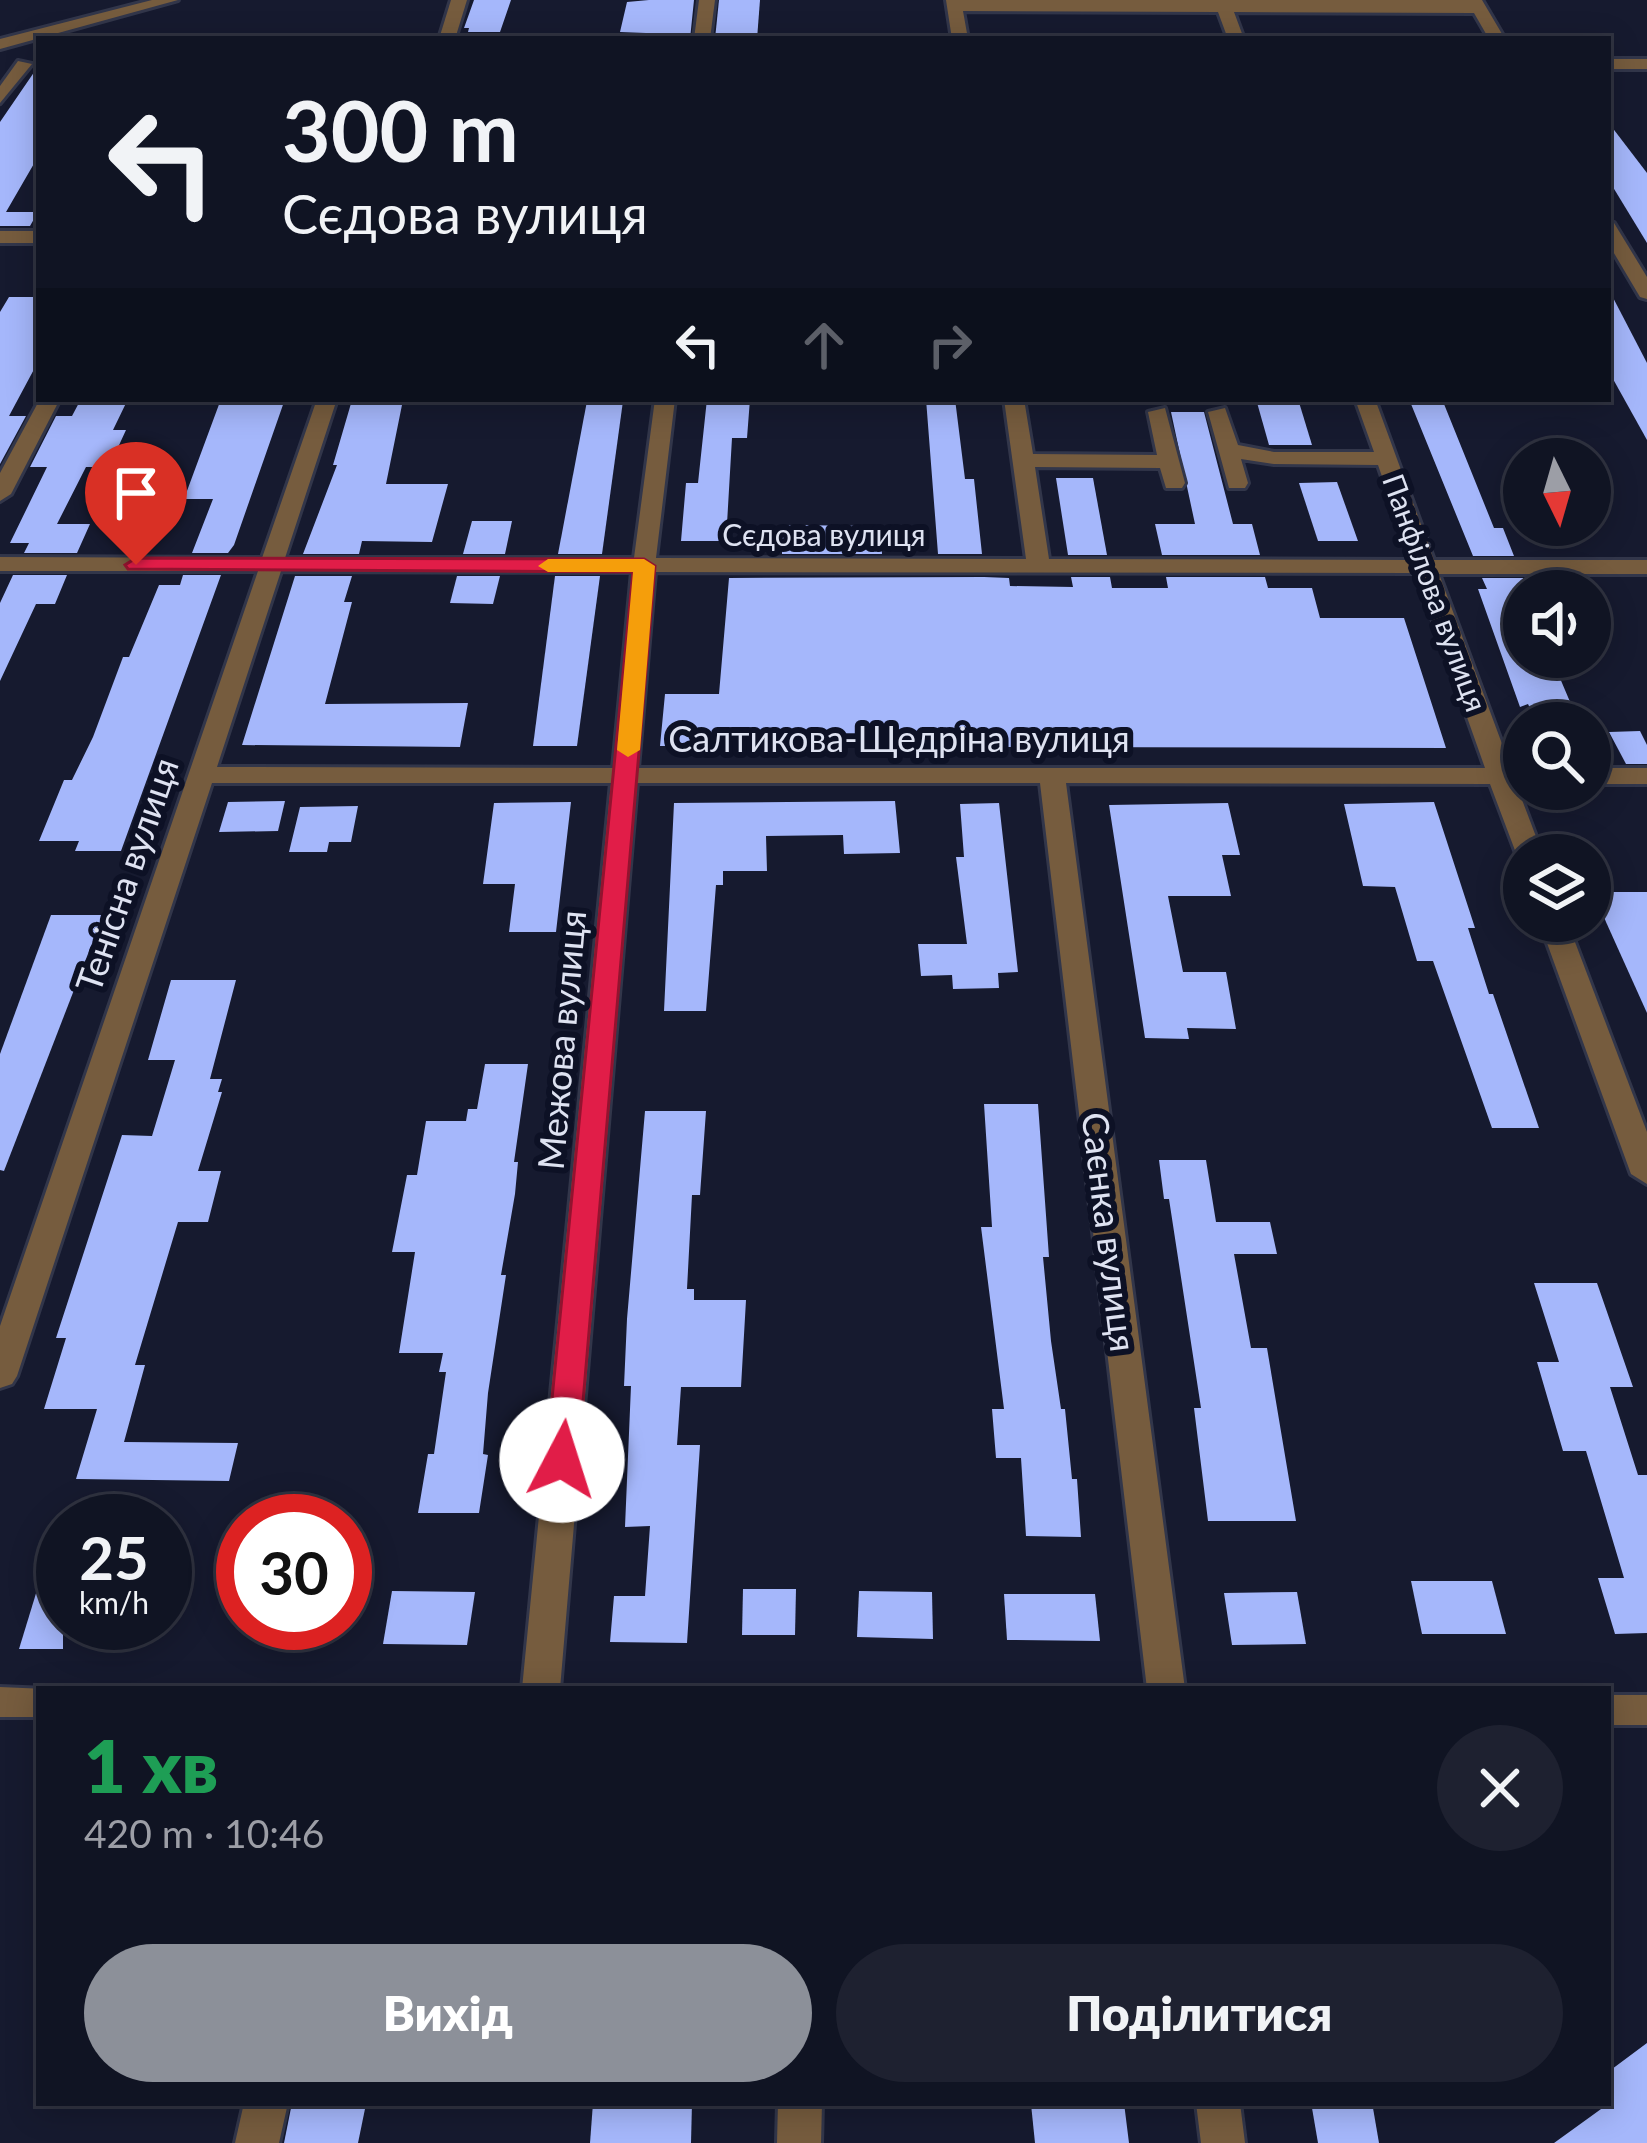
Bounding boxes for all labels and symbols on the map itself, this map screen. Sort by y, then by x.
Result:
north arrow [1503,438,1611,546]
pin [85,442,187,565]
street label: Панфілова вулиця [1376,469,1496,716]
street label: Сєдова вулиця [722,516,926,552]
street label: Салтикова-Щедріна вулиця [668,716,1130,760]
street label: Тенісна вулиця [65,752,187,998]
street label: Межова вулиця [528,908,594,1172]
street label: Саєнка вулиця [1073,1110,1147,1354]
position arrow [499,1397,625,1523]
speed limit sign: 30 [216,1494,372,1650]

